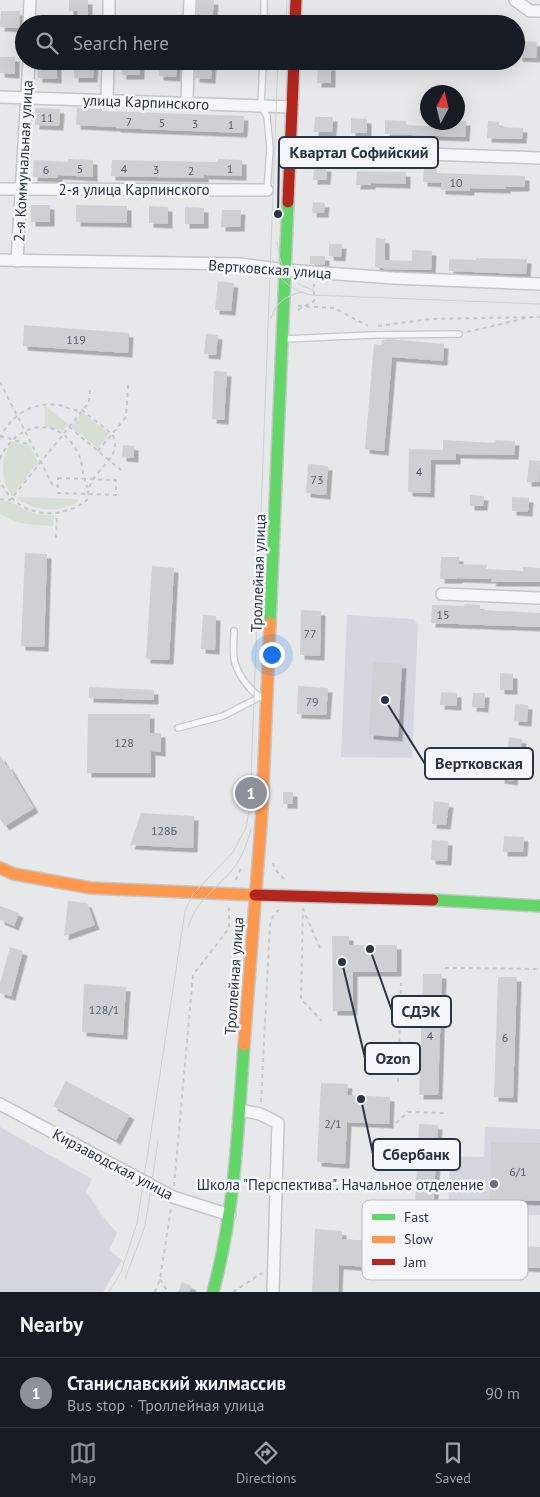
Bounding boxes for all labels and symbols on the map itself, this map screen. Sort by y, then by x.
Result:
street label: 2-я Коммунальная улица [9,80,37,242]
north arrow [420,85,465,130]
street label: улица Карпинского [83,90,209,114]
house number: 11 [40,110,54,125]
house number: 7 [126,114,132,129]
house number: 5 [159,115,165,130]
house number: 3 [192,116,198,131]
house number: 1 [228,117,234,132]
callout: Квартал Софийский [279,137,438,168]
text: Квартал Софийский [290,142,428,162]
house number: 5 [77,161,83,176]
house number: 4 [121,161,128,176]
house number: 1 [227,161,233,176]
house number: 6 [43,162,49,177]
house number: 3 [153,162,159,177]
house number: 2 [188,163,194,178]
house number: 10 [449,175,463,190]
street label: 2-я улица Карпинского [58,180,210,199]
street label: Вертковская улица [208,255,332,283]
house number: 119 [66,332,86,347]
house number: 4 [416,464,423,479]
house number: 73 [310,472,324,487]
street label: Троллейная улица [246,513,270,633]
house number: 15 [436,607,450,622]
house number: 77 [303,626,317,641]
your location [259,642,285,668]
house number: 79 [305,694,319,709]
house number: 128 [114,735,134,750]
callout: Вертковская [425,748,533,779]
text: Вертковская [435,753,523,773]
pin: 1 [235,774,267,812]
house number: 128Б [151,823,178,838]
street label: Троллейная улица [220,916,248,1036]
callout: СДЭК [392,996,451,1027]
text: СДЭК [402,1001,441,1021]
house number: 128/1 [89,1002,119,1017]
house number: 4 [427,1028,434,1043]
house number: 6 [502,1030,508,1045]
callout: Ozon [365,1043,420,1074]
text: Ozon [376,1048,410,1068]
house number: 2/1 [324,1116,342,1131]
street label: Кирзаводская улица [49,1124,177,1204]
callout: Сбербанк [373,1139,460,1170]
text: Сбербанк [382,1144,450,1164]
house number: 6/1 [509,1164,527,1179]
place label: Школа "Перспектива". Начальное отделение [197,1175,484,1194]
marker: Школа "Перспектива". Начальное отделение [488,1178,500,1190]
legend [362,1200,528,1280]
text: Fast [404,1208,429,1226]
text: Slow [404,1230,434,1248]
text: Jam [403,1253,426,1271]

